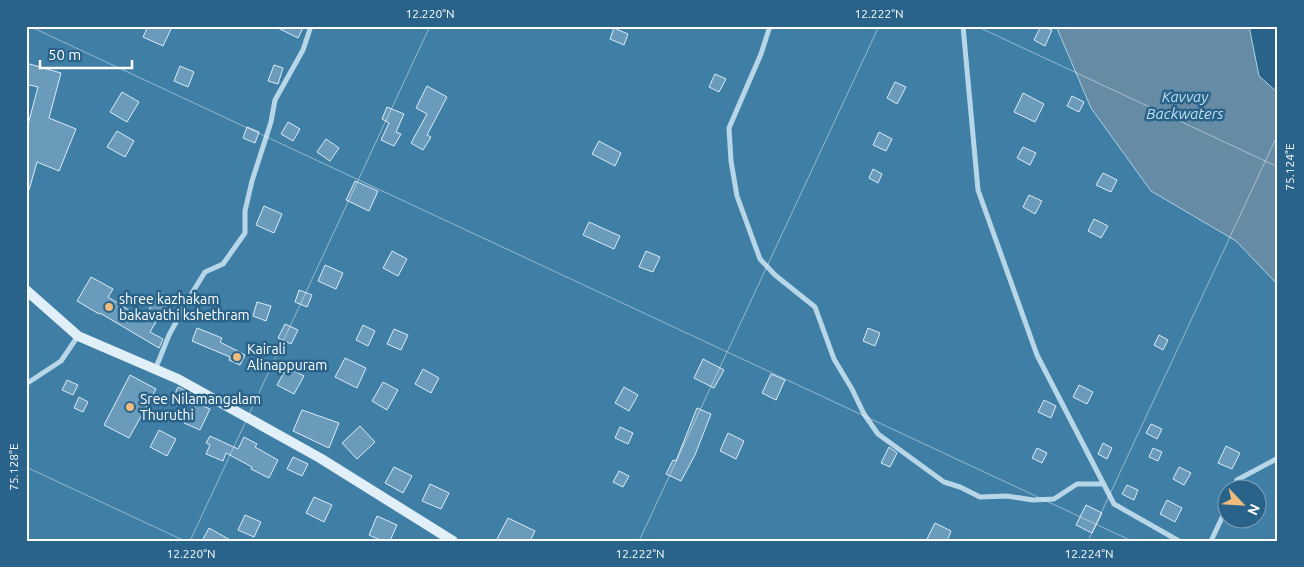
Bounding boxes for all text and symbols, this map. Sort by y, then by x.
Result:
text: 12.220°N [405,7,455,20]
text: 12.222°N [854,7,904,20]
scale bar [40,38,132,70]
text: 50 m [48,46,81,63]
water label: Kavvay Backwaters [1146,88,1224,122]
text: 75.124°E [1283,143,1296,191]
place label: shree kazhakam bakavathi kshethram [119,291,250,323]
marker: shree kazhakam bakavathi kshethram [103,301,115,313]
place label: Kairali Alinappuram [247,341,327,373]
marker: Kairali Alinappuram [231,351,243,363]
place label: Sree Nilamangalam Thuruthi [140,391,261,423]
marker: Sree Nilamangalam Thuruthi [124,401,136,413]
text: 75.128°E [7,443,20,491]
north arrow [1216,480,1266,530]
text: N [1244,501,1263,518]
text: 12.220°N [166,547,216,560]
text: 12.222°N [615,547,665,560]
text: 12.224°N [1064,547,1114,560]

